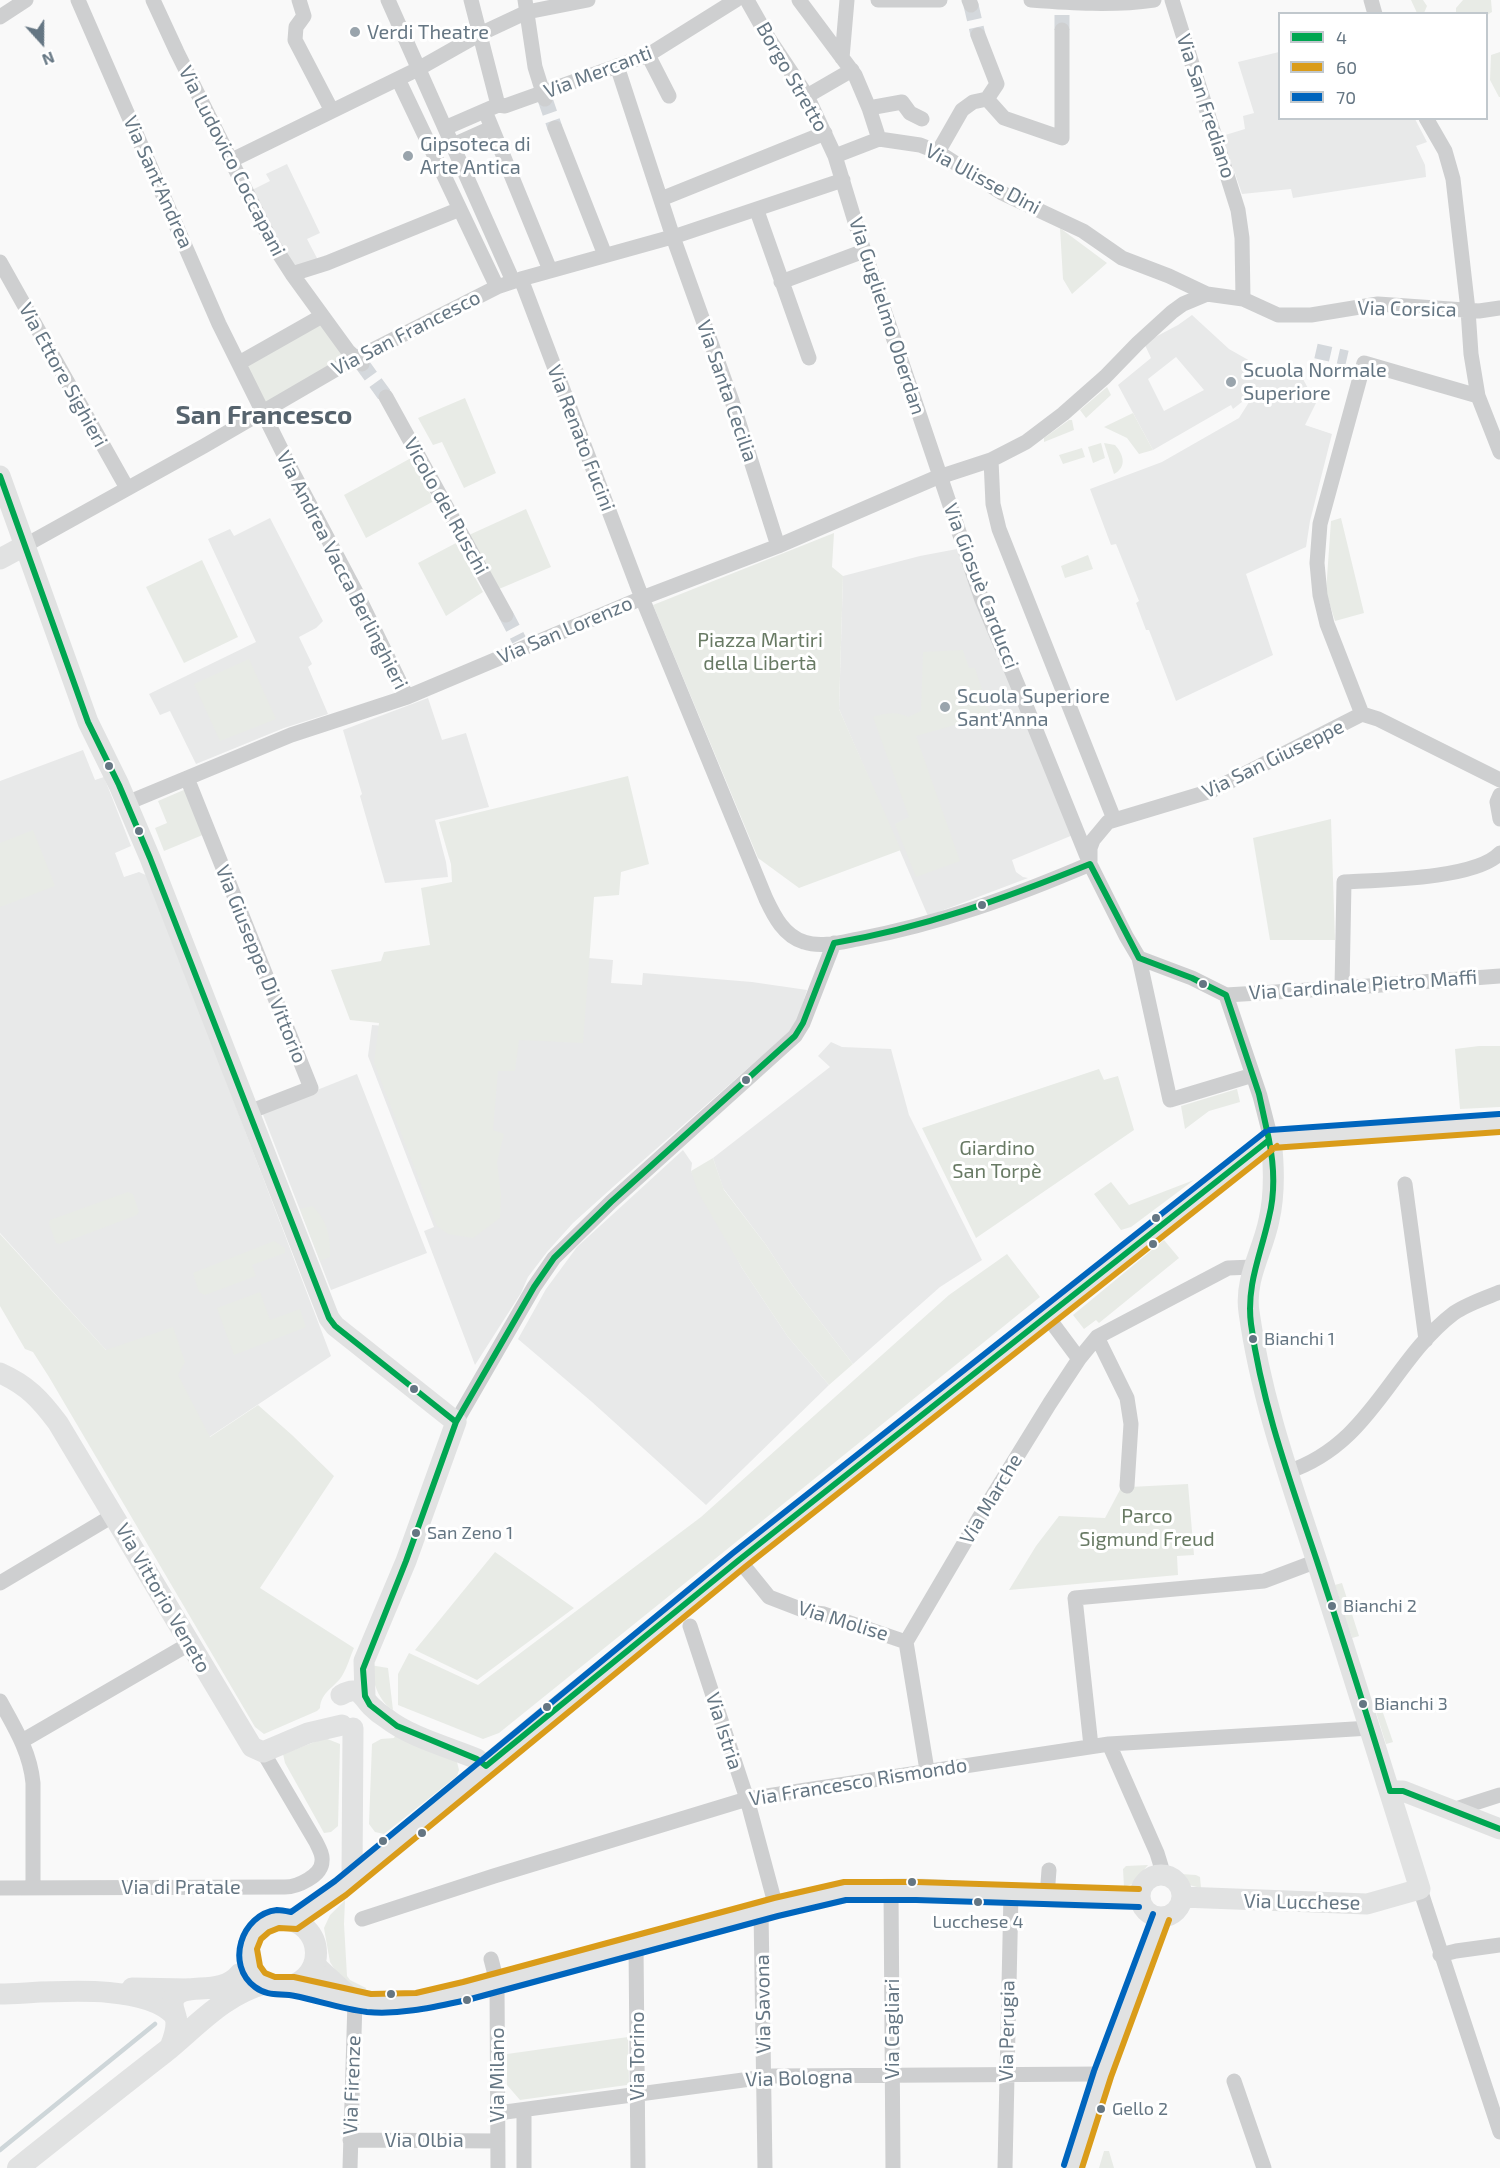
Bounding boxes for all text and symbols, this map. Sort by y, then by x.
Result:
north arrow [12,12,72,72]
legend [1278,12,1488,120]
street label: Borgo Stretto [751,18,833,136]
place label: Verdi Theatre [367,20,489,44]
marker: Verdi Theatre [348,25,362,39]
text: 4 [1336,26,1347,48]
street label: Via San Frediano [1171,31,1241,181]
street label: Via Mercanti [541,40,655,104]
text: N [40,48,57,70]
text: 60 [1336,56,1357,78]
street label: Via Ludovico Coccapani [174,62,290,260]
text: 70 [1336,86,1356,108]
street label: Via Sant'Andrea [118,112,198,252]
place label: Gipsoteca di Arte Antica [420,132,531,179]
street label: Via Ulisse Dini [921,139,1045,219]
marker: Gipsoteca di Arte Antica [401,149,415,163]
street label: Via Guglielmo Oberdan [844,214,930,418]
street label: Via San Francesco [328,285,484,381]
street label: Via Corsica [1357,296,1457,322]
street label: Via Ettore Sighieri [13,299,113,451]
street label: Via Santa Cecilia [692,317,762,465]
place label: Scuola Normale Superiore [1243,358,1387,405]
street label: Via Renato Fucini [542,361,620,515]
marker: Scuola Normale Superiore [1224,375,1238,389]
district label: San Francesco [176,399,352,431]
street label: Vicolo del Ruschi [398,433,494,579]
street label: Via Andrea Vacca Berlinghieri [271,447,413,693]
street label: Via Giosuè Carducci [938,500,1024,672]
street label: Via San Lorenzo [494,591,636,669]
park label: Piazza Martiri della Libertà [697,628,823,675]
place label: Scuola Superiore Sant'Anna [957,684,1110,731]
marker: Scuola Superiore Sant'Anna [938,700,952,714]
street label: Via San Giuseppe [1198,714,1348,804]
unlabelled marker [103,760,115,772]
unlabelled marker [133,825,145,837]
street label: Via Giuseppe Di Vittorio [210,861,312,1067]
unlabelled marker [976,899,988,911]
street label: Via Cardinale Pietro Maffi [1248,965,1478,1005]
unlabelled marker [1197,978,1209,990]
unlabelled marker [740,1074,752,1086]
park label: Giardino San Torpè [952,1136,1042,1183]
unlabelled marker [1150,1212,1162,1224]
unlabelled marker [1147,1238,1159,1250]
place label: Bianchi 1 [1264,1328,1335,1350]
marker: Bianchi 1 [1247,1333,1259,1345]
unlabelled marker [408,1383,420,1395]
street label: Via Marche [955,1450,1027,1548]
park label: Parco Sigmund Freud [1079,1504,1215,1551]
street label: Via Vittorio Veneto [110,1519,216,1677]
place label: San Zeno 1 [427,1522,513,1544]
marker: San Zeno 1 [410,1527,422,1539]
place label: Bianchi 2 [1343,1595,1417,1617]
street label: Via Molise [795,1596,891,1646]
marker: Bianchi 2 [1326,1600,1338,1612]
street label: Via Istria [700,1689,748,1773]
place label: Bianchi 3 [1374,1693,1448,1715]
marker: Bianchi 3 [1357,1698,1369,1710]
unlabelled marker [541,1701,553,1713]
street label: Via Francesco Rismondo [747,1753,969,1811]
unlabelled marker [416,1827,428,1839]
unlabelled marker [377,1835,389,1847]
street label: Via di Pratale [121,1875,241,1899]
unlabelled marker [906,1876,918,1888]
street label: Via Lucchese [1243,1889,1361,1915]
marker: Lucchese 4 [972,1896,984,1908]
place label: Lucchese 4 [933,1911,1023,1933]
street label: Via Savona [750,1954,776,2054]
street label: Via Cagliari [880,1979,904,2079]
street label: Via Perugia [994,1980,1020,2082]
unlabelled marker [385,1988,397,2000]
unlabelled marker [461,1994,473,2006]
street label: Via Torino [625,2011,649,2101]
street label: Via Milano [485,2028,509,2122]
street label: Via Firenze [338,2035,366,2135]
street label: Via Bologna [745,2064,853,2092]
place label: Gello 2 [1112,2098,1168,2120]
marker: Gello 2 [1095,2103,1107,2115]
street label: Via Olbia [384,2128,464,2152]

